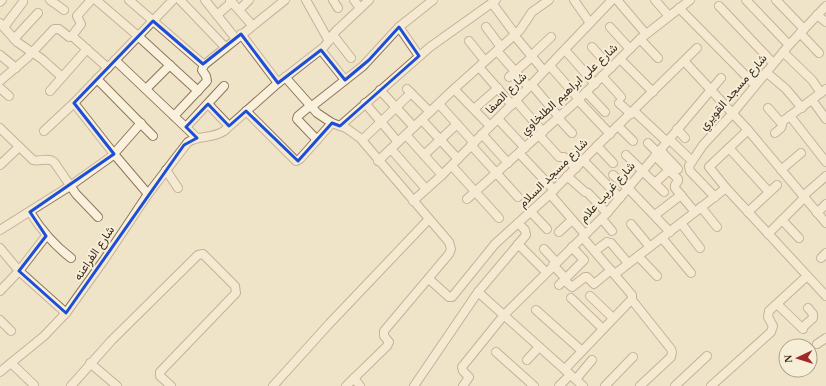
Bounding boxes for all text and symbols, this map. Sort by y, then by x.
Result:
street label: شارع على ابراهيم الطلخاوي [518,40,622,140]
street label: شارع مسجد القويري [696,51,772,135]
street label: شارع الصفا [482,69,531,118]
street label: شارع مسجد السلام [516,136,592,212]
street label: شارع غريب علام [576,159,639,226]
street label: شارع الفراعنه [71,223,119,284]
north arrow [778,338,818,378]
text: N [782,354,794,363]

